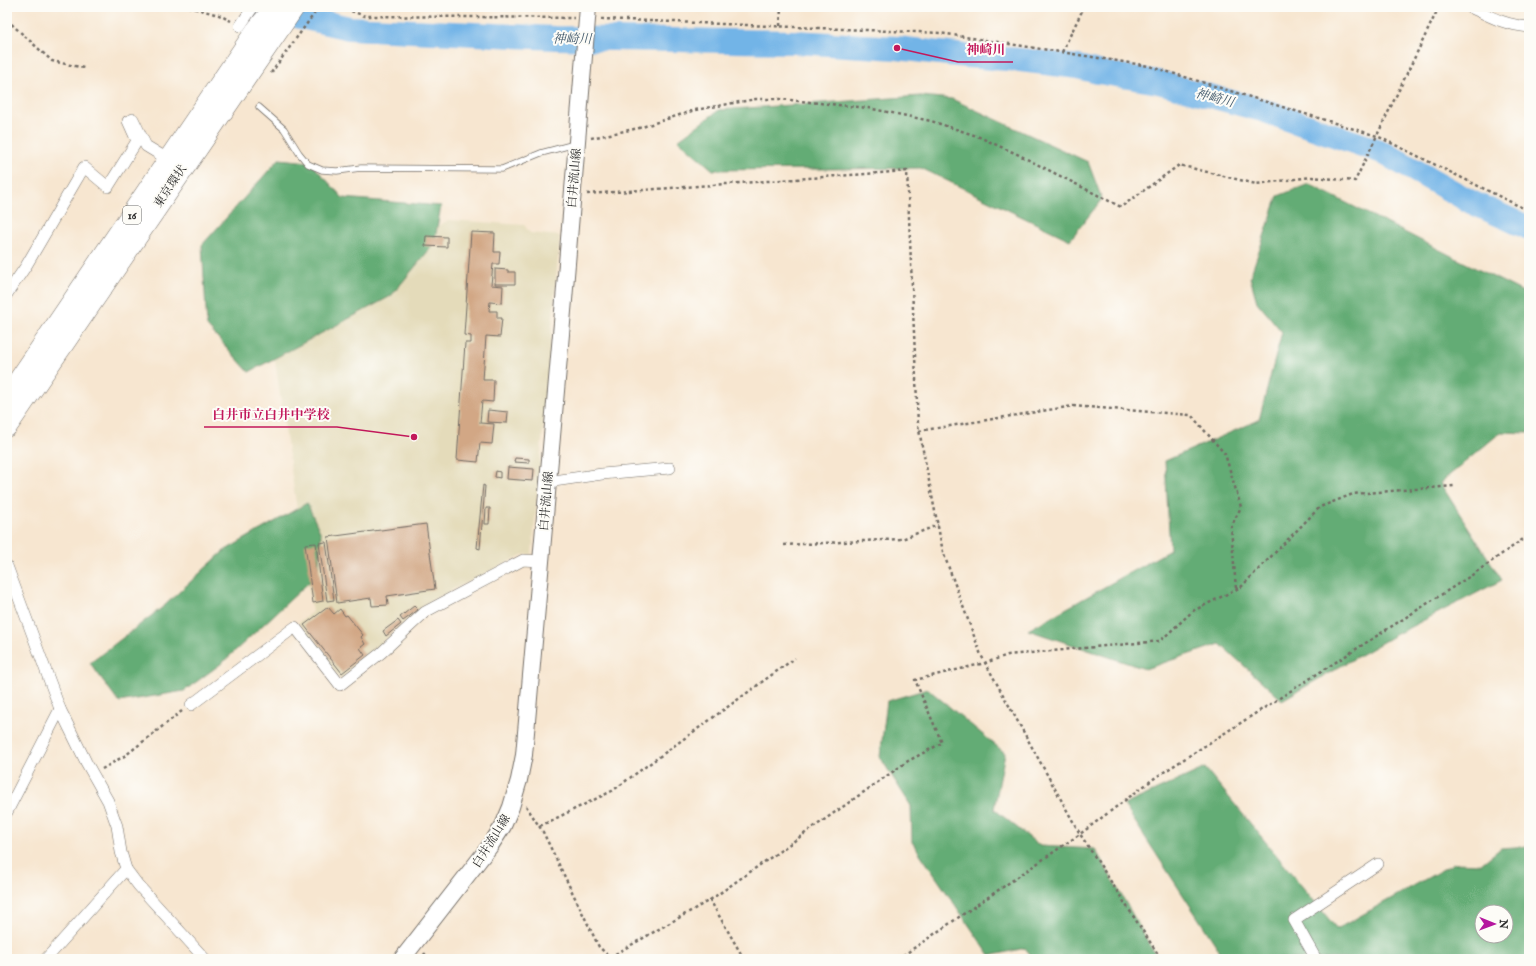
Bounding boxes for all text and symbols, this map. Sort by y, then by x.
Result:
water label: 神崎川 [552,31,594,48]
callout: 神崎川 [958,37,1013,62]
text: 神崎川 [966,42,1006,59]
water label: 神崎川 [1194,85,1238,112]
street label: 白井流山線 [564,147,585,209]
street label: 東京環状 [151,162,190,210]
road number: 16 [123,206,141,224]
callout: 白井市立白井中学校 [204,402,337,427]
text: 白井市立白井中学校 [212,407,330,424]
street label: 白井流山線 [536,470,557,532]
street label: 白井流山線 [469,812,514,871]
north arrow [1474,904,1514,944]
text: N [1496,918,1510,930]

